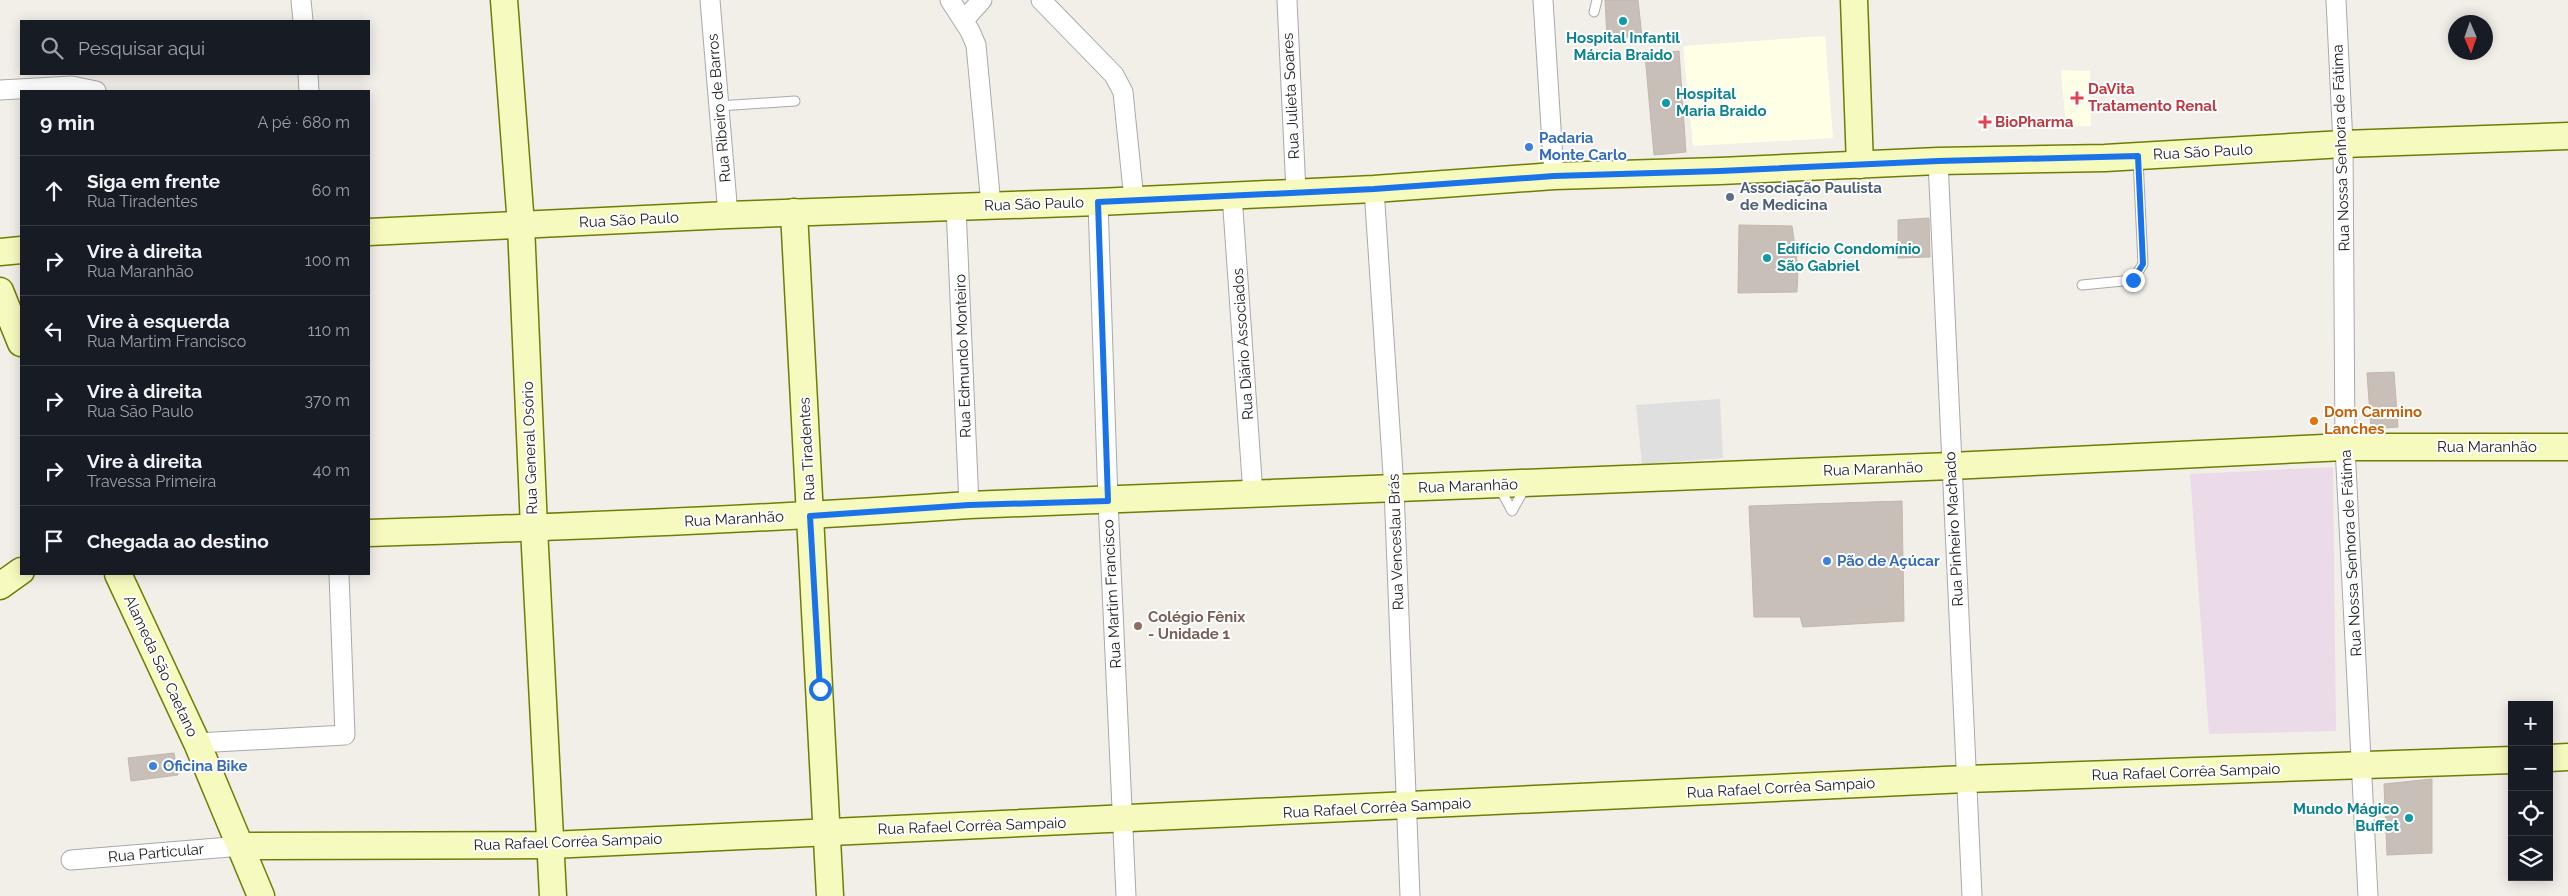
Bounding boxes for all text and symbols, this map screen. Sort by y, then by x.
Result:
marker: Hospital Infantil Márcia Braido [1617,15,1629,27]
north arrow [2448,15,2493,60]
search box [20,20,370,75]
place label: Hospital Infantil Márcia Braido [1566,29,1680,64]
street label: Rua Julieta Soares [1279,32,1303,160]
street label: Rua Ribeiro de Barros [704,33,734,183]
icon: search [38,34,66,62]
text: Pesquisar aqui [78,37,205,59]
street label: Rua Nossa Senhora de Fátima [2328,44,2354,252]
place label: DaVita Tratamento Renal [2088,80,2217,115]
place label: Hospital Maria Braido [1676,85,1767,120]
marker: DaVita Tratamento Renal [2070,91,2084,105]
marker: Hospital Maria Braido [1660,97,1672,109]
text: 9 min [40,110,95,135]
text: A pé · 680 m [257,113,350,132]
place label: BioPharma [1995,113,2074,131]
marker: BioPharma [1979,116,1991,128]
place label: Padaria Monte Carlo [1539,129,1627,164]
street label: Rua São Paulo [2153,140,2253,164]
marker: Padaria Monte Carlo [1523,141,1535,153]
text: Siga em frente [87,170,220,192]
icon: ahead [40,177,68,205]
place label: Associação Paulista de Medicina [1740,179,1882,214]
text: 60 m [312,181,350,200]
marker: Associação Paulista de Medicina [1724,191,1736,203]
text: Rua Tiradentes [87,192,198,211]
street label: Rua São Paulo [984,193,1084,215]
street label: Rua São Paulo [579,208,679,232]
text: Vire à direita [87,240,202,262]
place label: Edifício Condomínio São Gabriel [1777,240,1921,275]
icon: right [40,247,68,275]
text: 100 m [305,251,350,270]
marker: Edifício Condomínio São Gabriel [1761,252,1773,264]
text: Rua Maranhão [87,262,194,281]
street label: Rua Diário Associados [1229,267,1257,421]
route end [2122,269,2145,292]
street label: Rua Edmundo Monteiro [951,274,975,438]
text: Vire à esquerda [87,310,230,332]
icon: left [40,317,68,345]
text: 110 m [308,321,350,340]
text: Rua Martim Francisco [87,332,246,351]
text: Vire à direita [87,380,202,402]
street label: Rua General Osório [519,381,541,515]
icon: right [40,387,68,415]
text: 370 m [304,391,350,410]
street label: Rua Tiradentes [795,397,819,501]
text: Rua São Paulo [87,402,194,421]
place label: Dom Carmino Lanches [2324,403,2422,438]
marker: Dom Carmino Lanches [2308,415,2320,427]
street label: Rua Maranhão [2437,438,2537,456]
street label: Rua Nossa Senhora de Fátima [2337,449,2365,657]
text: Vire à direita [87,450,202,472]
street label: Rua Pinheiro Machado [1941,451,1967,607]
icon: right [40,457,68,485]
street label: Rua Maranhão [1823,458,1923,480]
text: 40 m [313,461,350,480]
text: Travessa Primeira [87,472,216,491]
street label: Rua Venceslau Brás [1385,473,1407,611]
street label: Rua Maranhão [1418,475,1518,497]
street label: Rua Maranhão [684,507,784,531]
street label: Rua Martim Francisco [1099,519,1125,669]
icon: arrive [40,527,68,555]
text: Chegada ao destino [87,530,269,552]
place label: Pão de Açúcar [1837,552,1940,570]
marker: Pão de Açúcar [1821,555,1833,567]
street label: Alameda São Caetano [120,592,202,740]
place label: Colégio Fênix - Unidade 1 [1148,608,1245,643]
marker: Colégio Fênix - Unidade 1 [1132,620,1144,632]
route start [809,678,832,701]
map controls [2508,701,2553,881]
button: + [2508,701,2553,746]
button: − [2508,746,2553,791]
place label: Oficina Bike [163,757,247,775]
marker: Oficina Bike [147,760,159,772]
street label: Rua Rafael Corrêa Sampaio [2091,760,2281,784]
street label: Rua Rafael Corrêa Sampaio [1686,774,1876,802]
button: locate [2508,791,2553,836]
street label: Rua Rafael Corrêa Sampaio [1282,794,1472,822]
place label: Mundo Mágico Buffet [2293,800,2399,835]
marker: Mundo Mágico Buffet [2403,812,2415,824]
street label: Rua Rafael Corrêa Sampaio [877,814,1067,838]
street label: Rua Rafael Corrêa Sampaio [473,830,663,854]
button: layers [2508,836,2553,881]
street label: Rua Particular [107,840,205,866]

